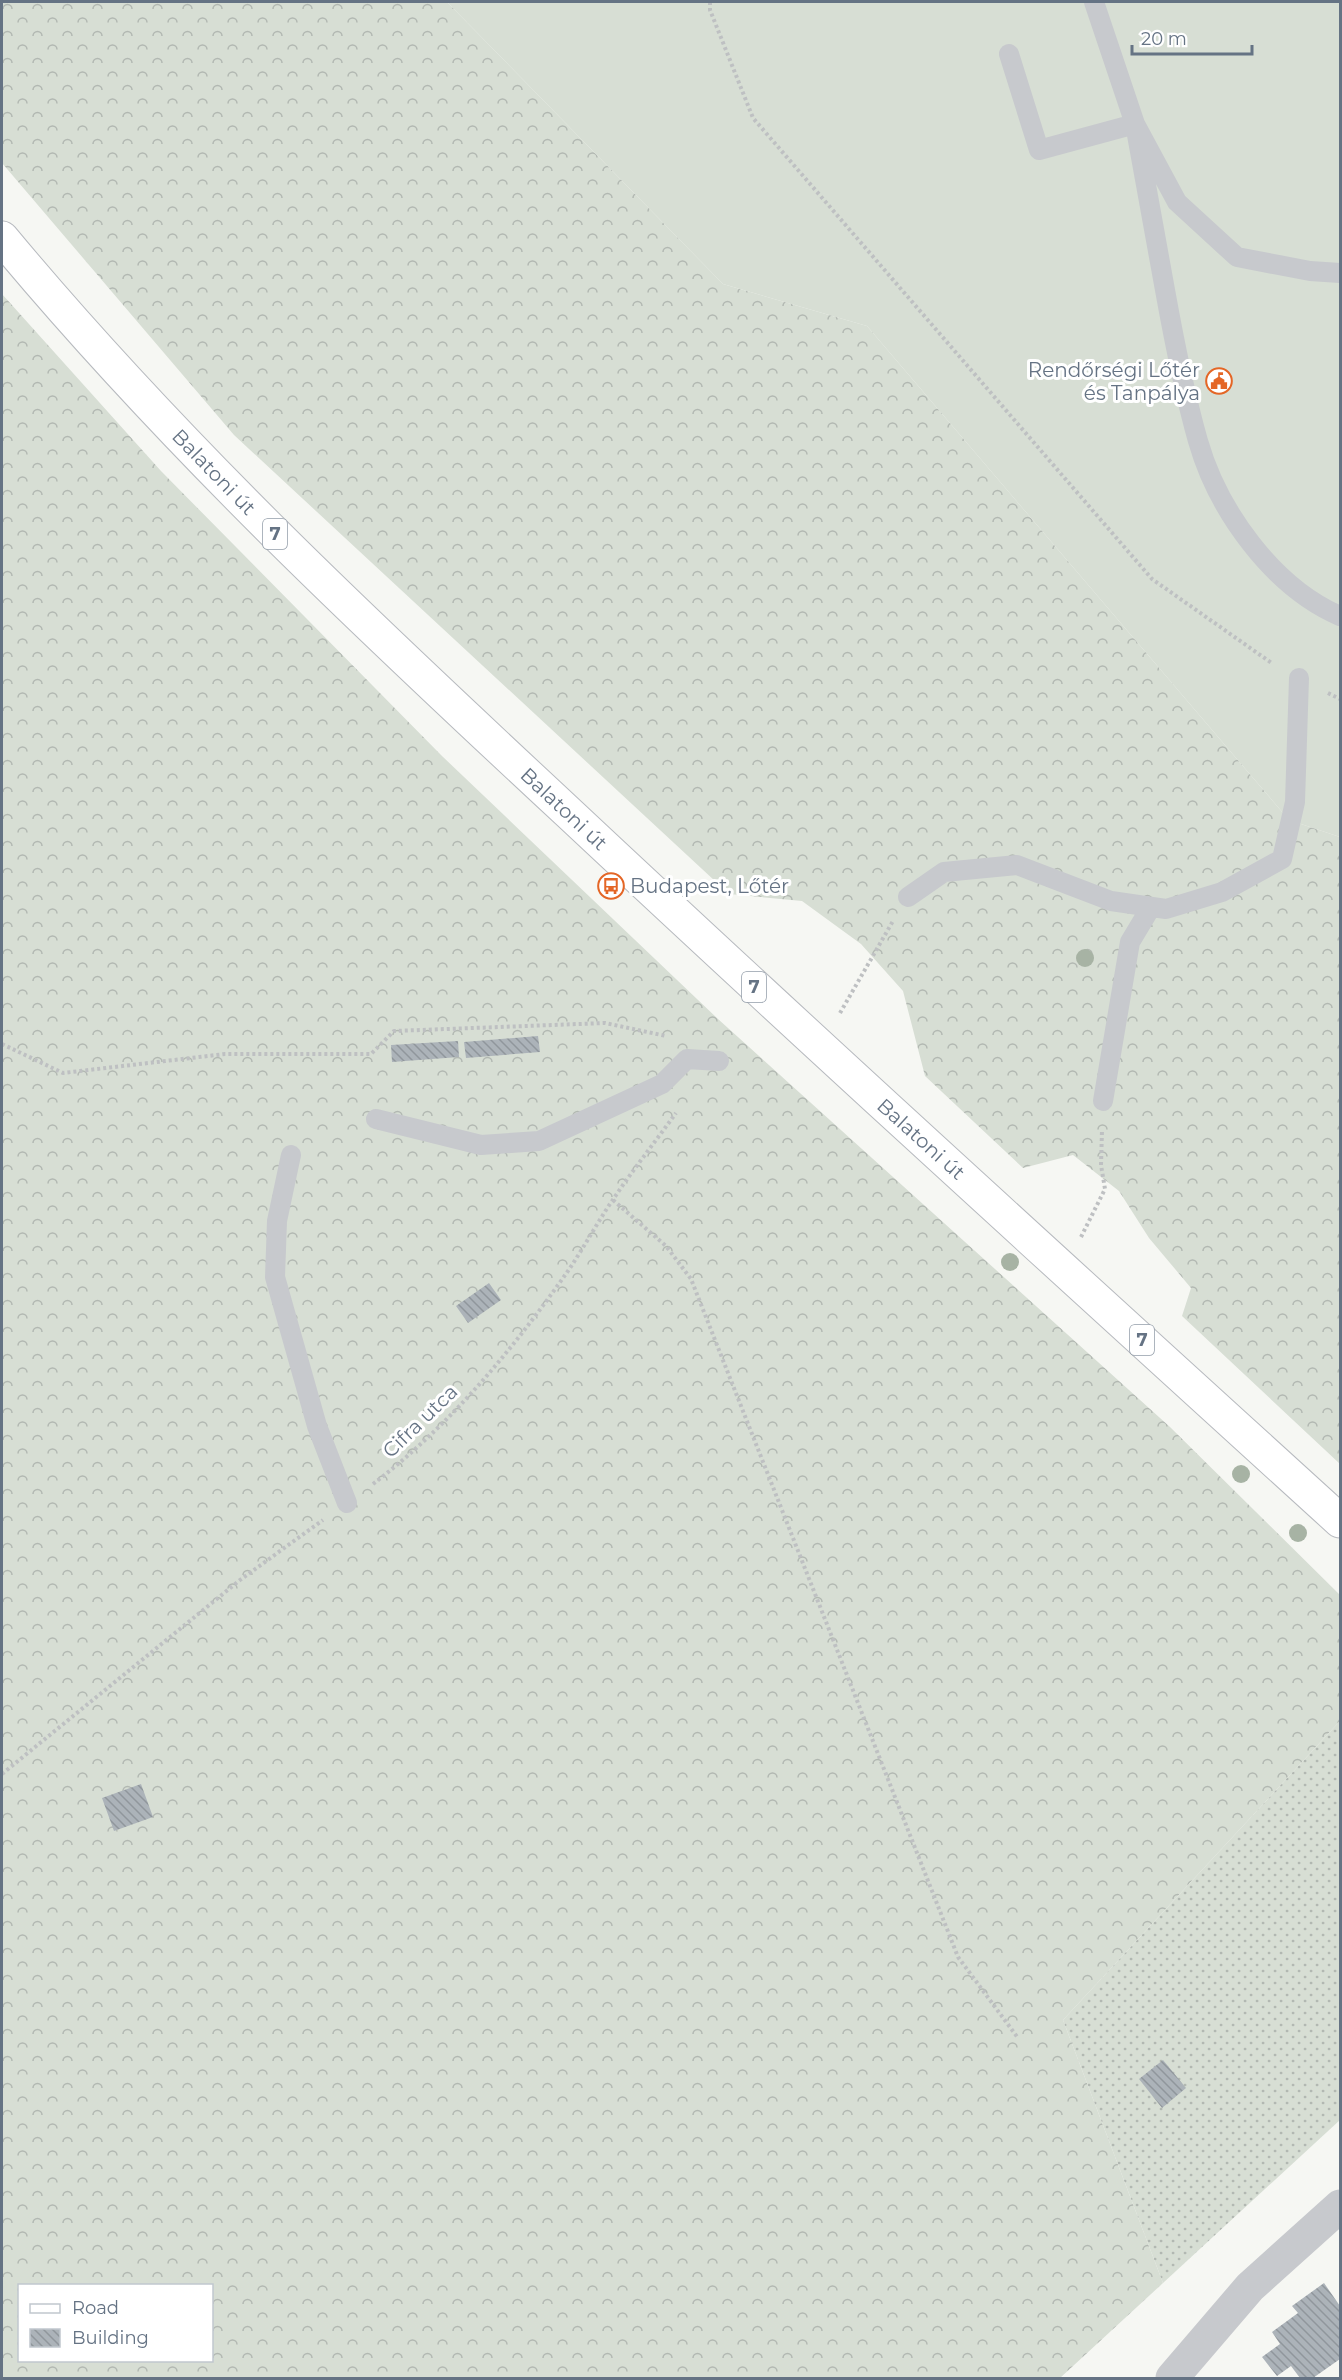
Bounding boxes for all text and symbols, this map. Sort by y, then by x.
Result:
scale bar [1132,18,1252,56]
text: 20 m [1141,28,1187,50]
place label: Rendőrségi Lőtér és Tanpálya [1028,358,1200,405]
public building icon: Rendőrségi Lőtér és Tanpálya [1204,366,1234,396]
street label: Balatoni út [167,424,261,520]
road number: 7 [263,519,287,549]
street label: Balatoni út [516,763,612,855]
bus stop icon: Budapest, Lőtér [596,871,626,901]
place label: Budapest, Lőtér [630,874,789,898]
road number: 7 [742,972,766,1002]
street label: Balatoni út [872,1093,970,1185]
road number: 7 [1130,1325,1154,1355]
street label: Cifra utca [378,1379,462,1463]
legend [18,2284,213,2362]
text: Road [72,2297,119,2319]
text: Building [72,2327,149,2349]

